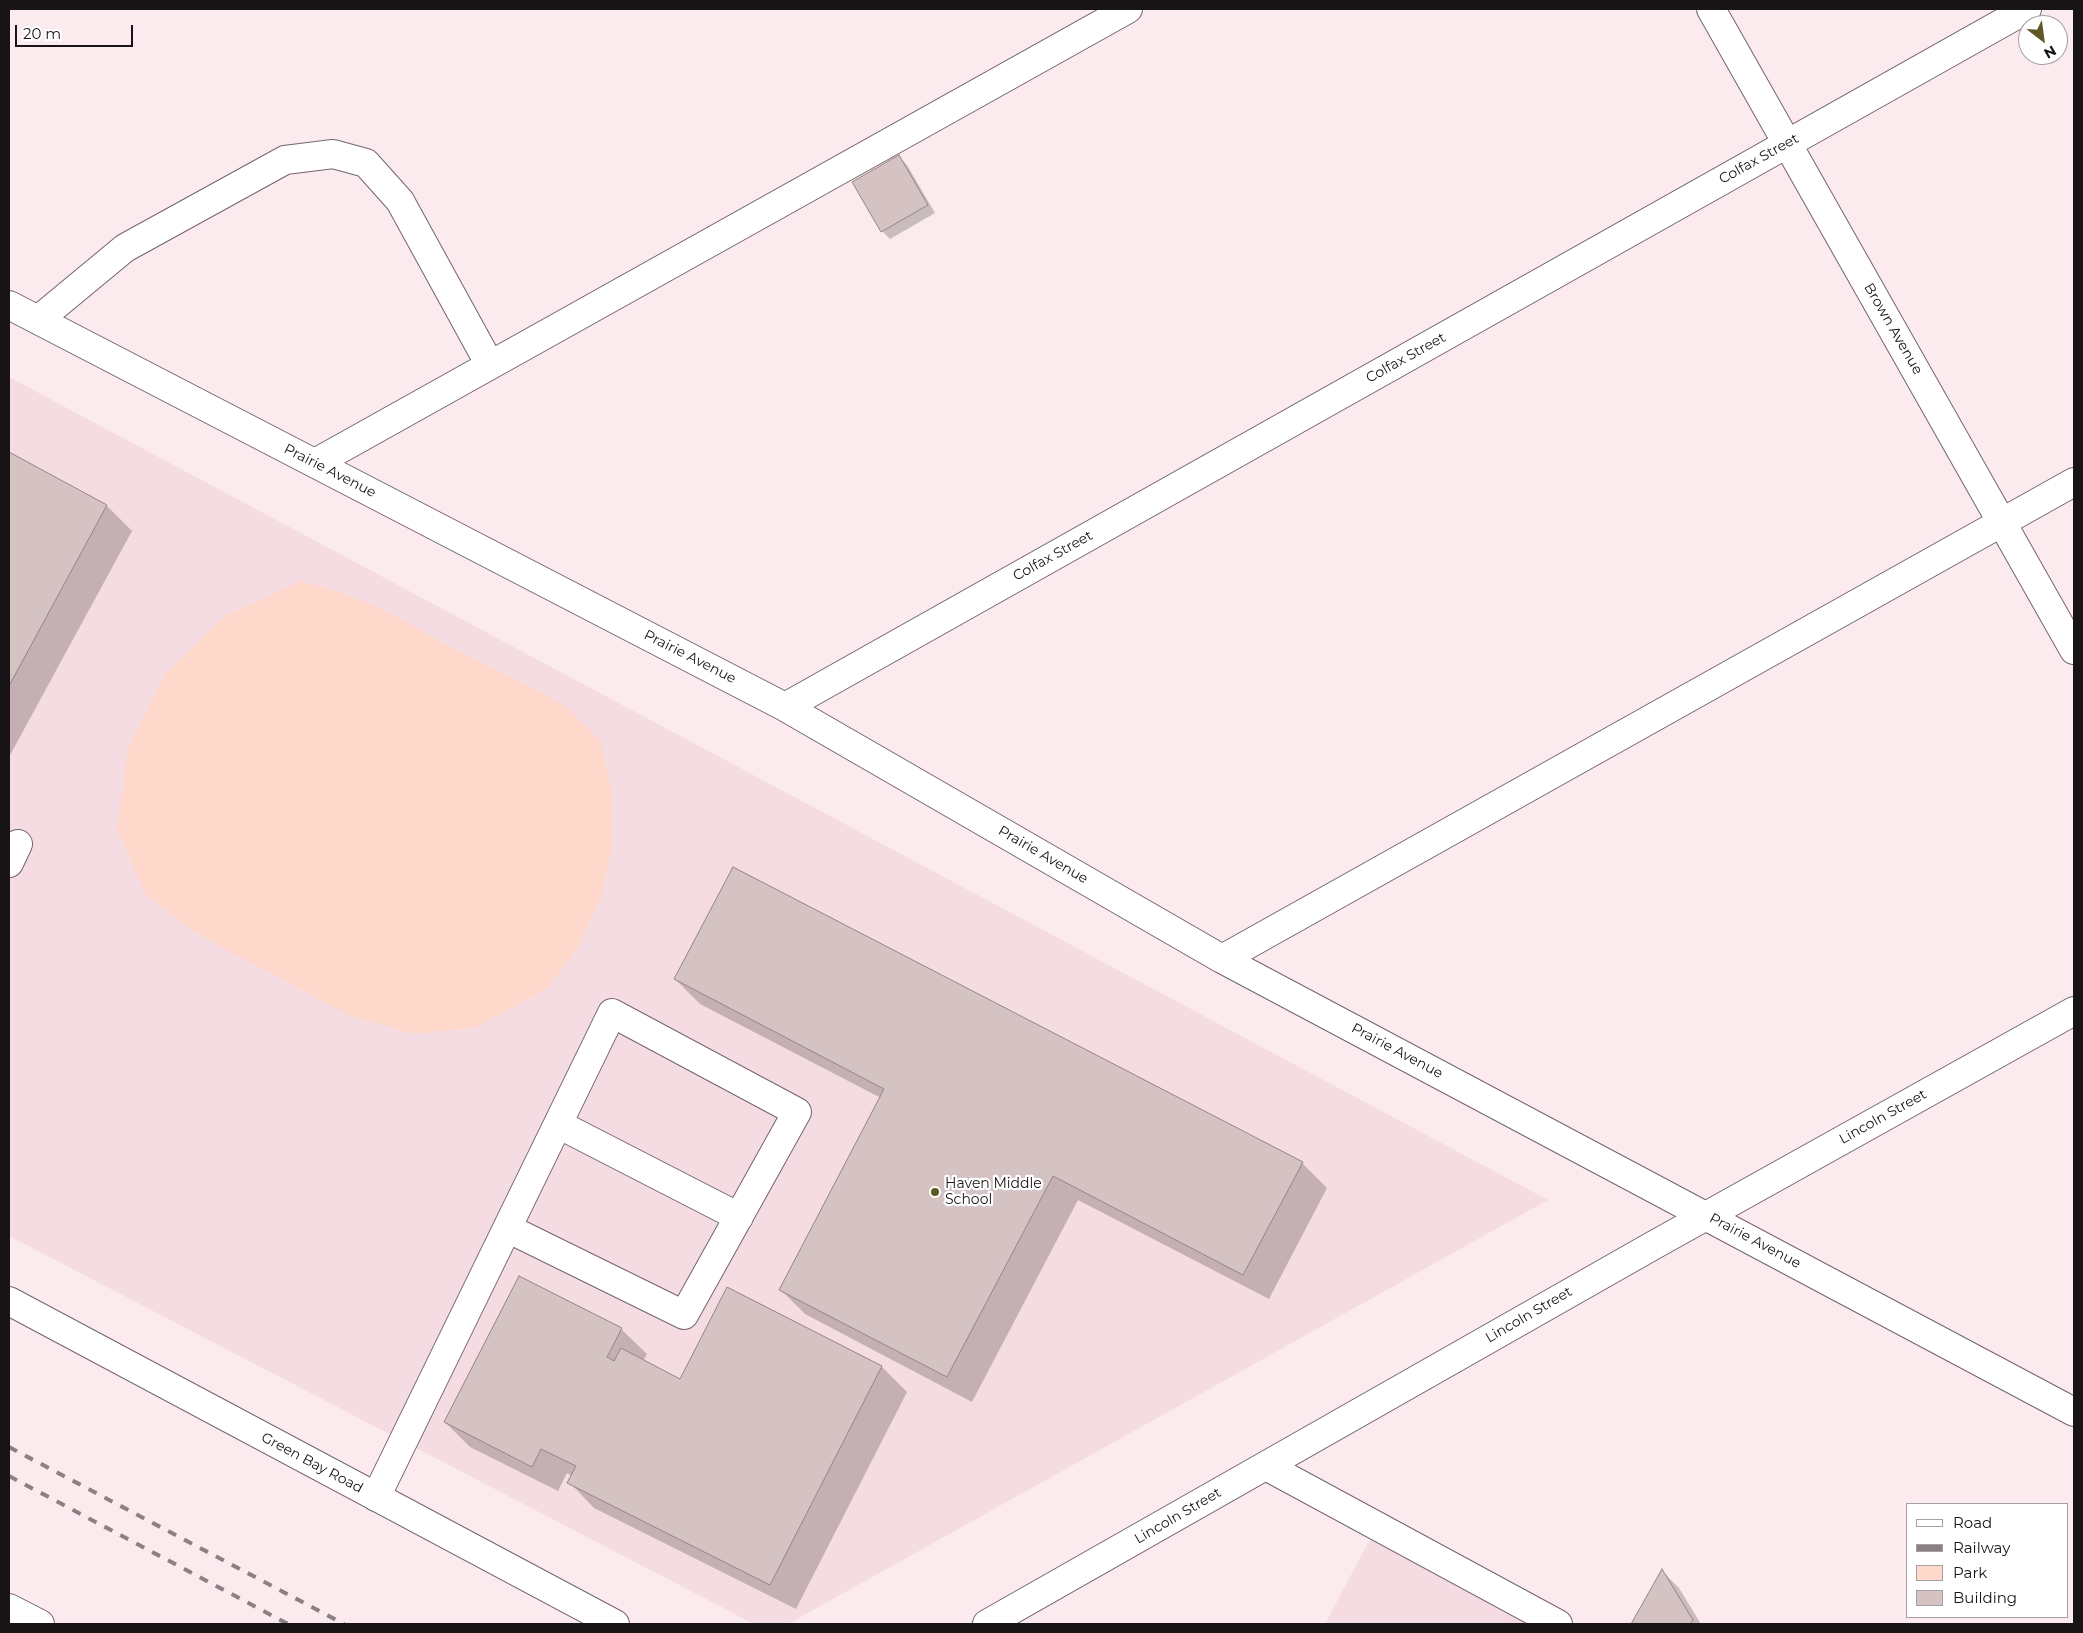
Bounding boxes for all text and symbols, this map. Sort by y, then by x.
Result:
scale bar [18,15,135,47]
north arrow [2018,15,2068,65]
text: 20 m [23,24,61,43]
text: N [2041,42,2059,63]
street label: Colfax Street [1716,130,1802,188]
street label: Brown Avenue [1860,280,1926,378]
street label: Colfax Street [1363,329,1449,387]
street label: Prairie Avenue [281,441,379,501]
street label: Colfax Street [1010,527,1096,585]
street label: Prairie Avenue [641,627,739,687]
street label: Prairie Avenue [995,822,1091,888]
street label: Prairie Avenue [1348,1020,1446,1082]
street label: Lincoln Street [1836,1086,1930,1148]
place label: Haven Middle School [945,1176,1042,1208]
marker: Haven Middle School [929,1186,941,1198]
street label: Prairie Avenue [1706,1210,1804,1272]
street label: Lincoln Street [1483,1283,1575,1347]
street label: Green Bay Road [258,1429,366,1497]
street label: Lincoln Street [1132,1484,1224,1548]
legend [1906,1503,2068,1618]
text: Road [1953,1513,1992,1532]
text: Railway [1953,1538,2010,1557]
text: Park [1953,1563,1987,1582]
text: Building [1953,1588,2017,1607]

